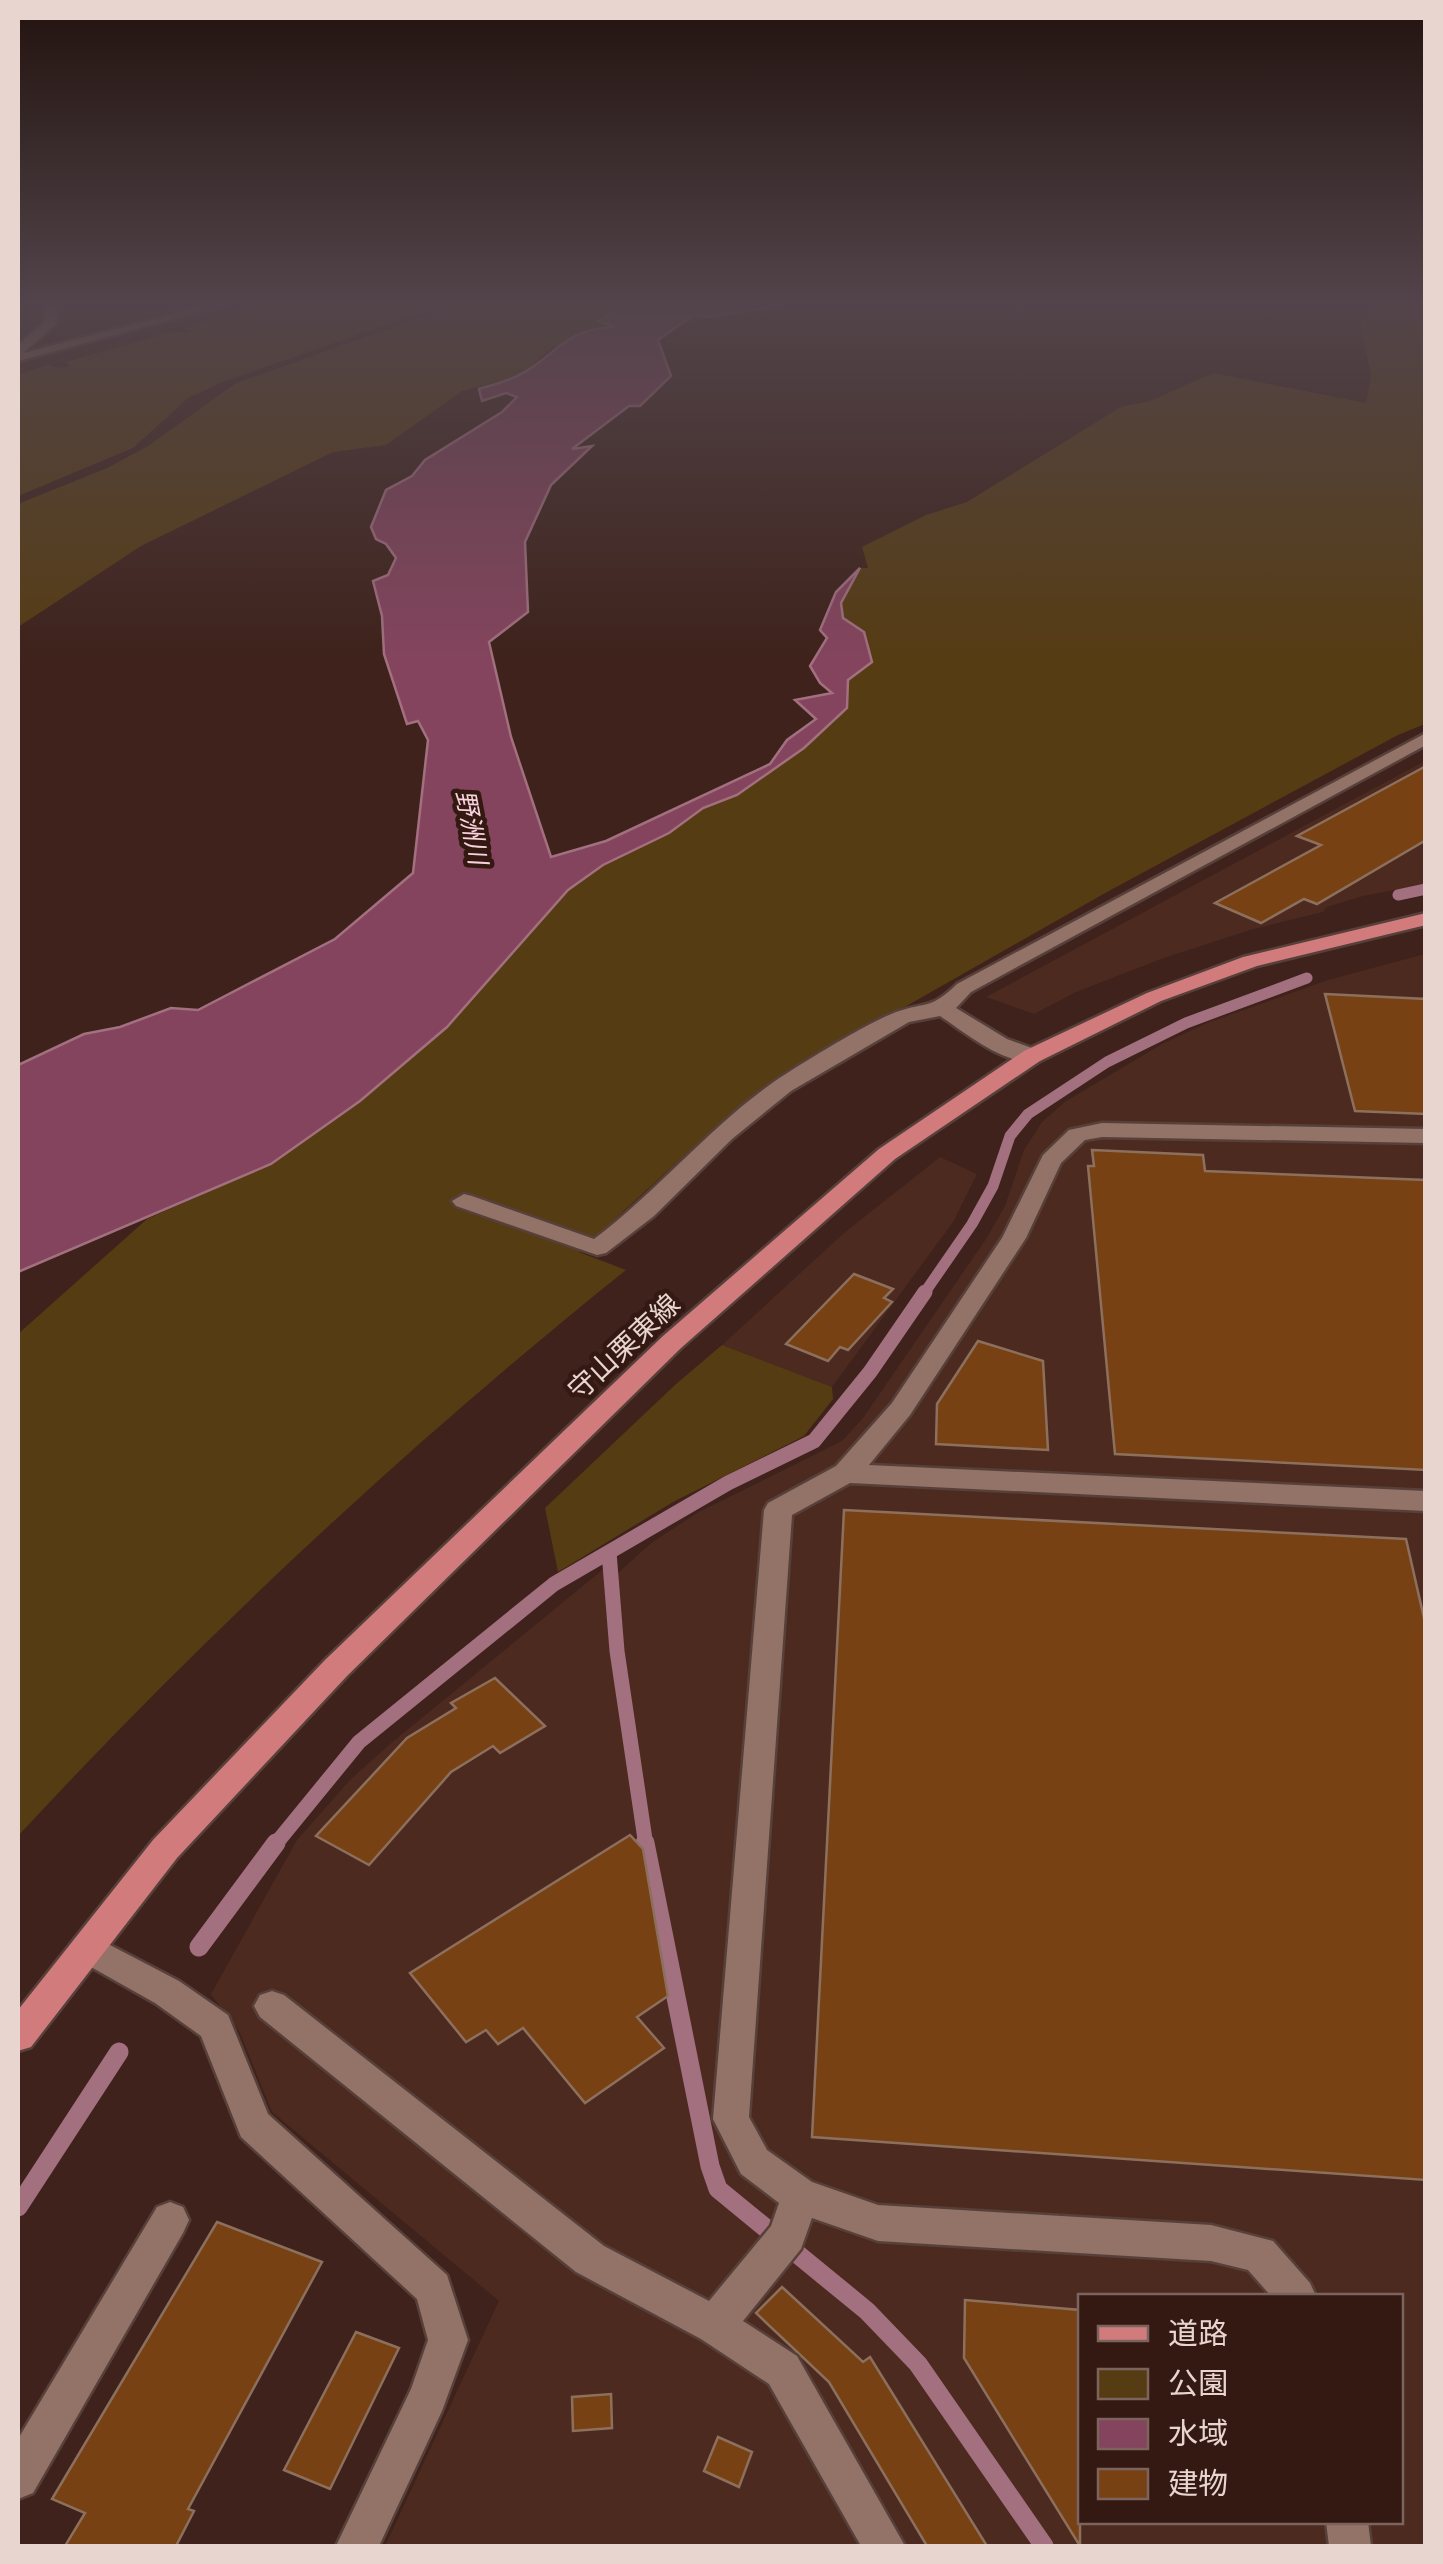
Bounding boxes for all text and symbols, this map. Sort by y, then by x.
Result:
water label: 野洲川 [449,787,497,870]
street label: 守山栗東線 [559,1284,687,1408]
legend [1078,2294,1403,2524]
text: 道路 [1168,2312,1228,2353]
text: 公園 [1168,2362,1228,2403]
text: 水域 [1168,2412,1228,2453]
text: 建物 [1168,2462,1228,2503]

